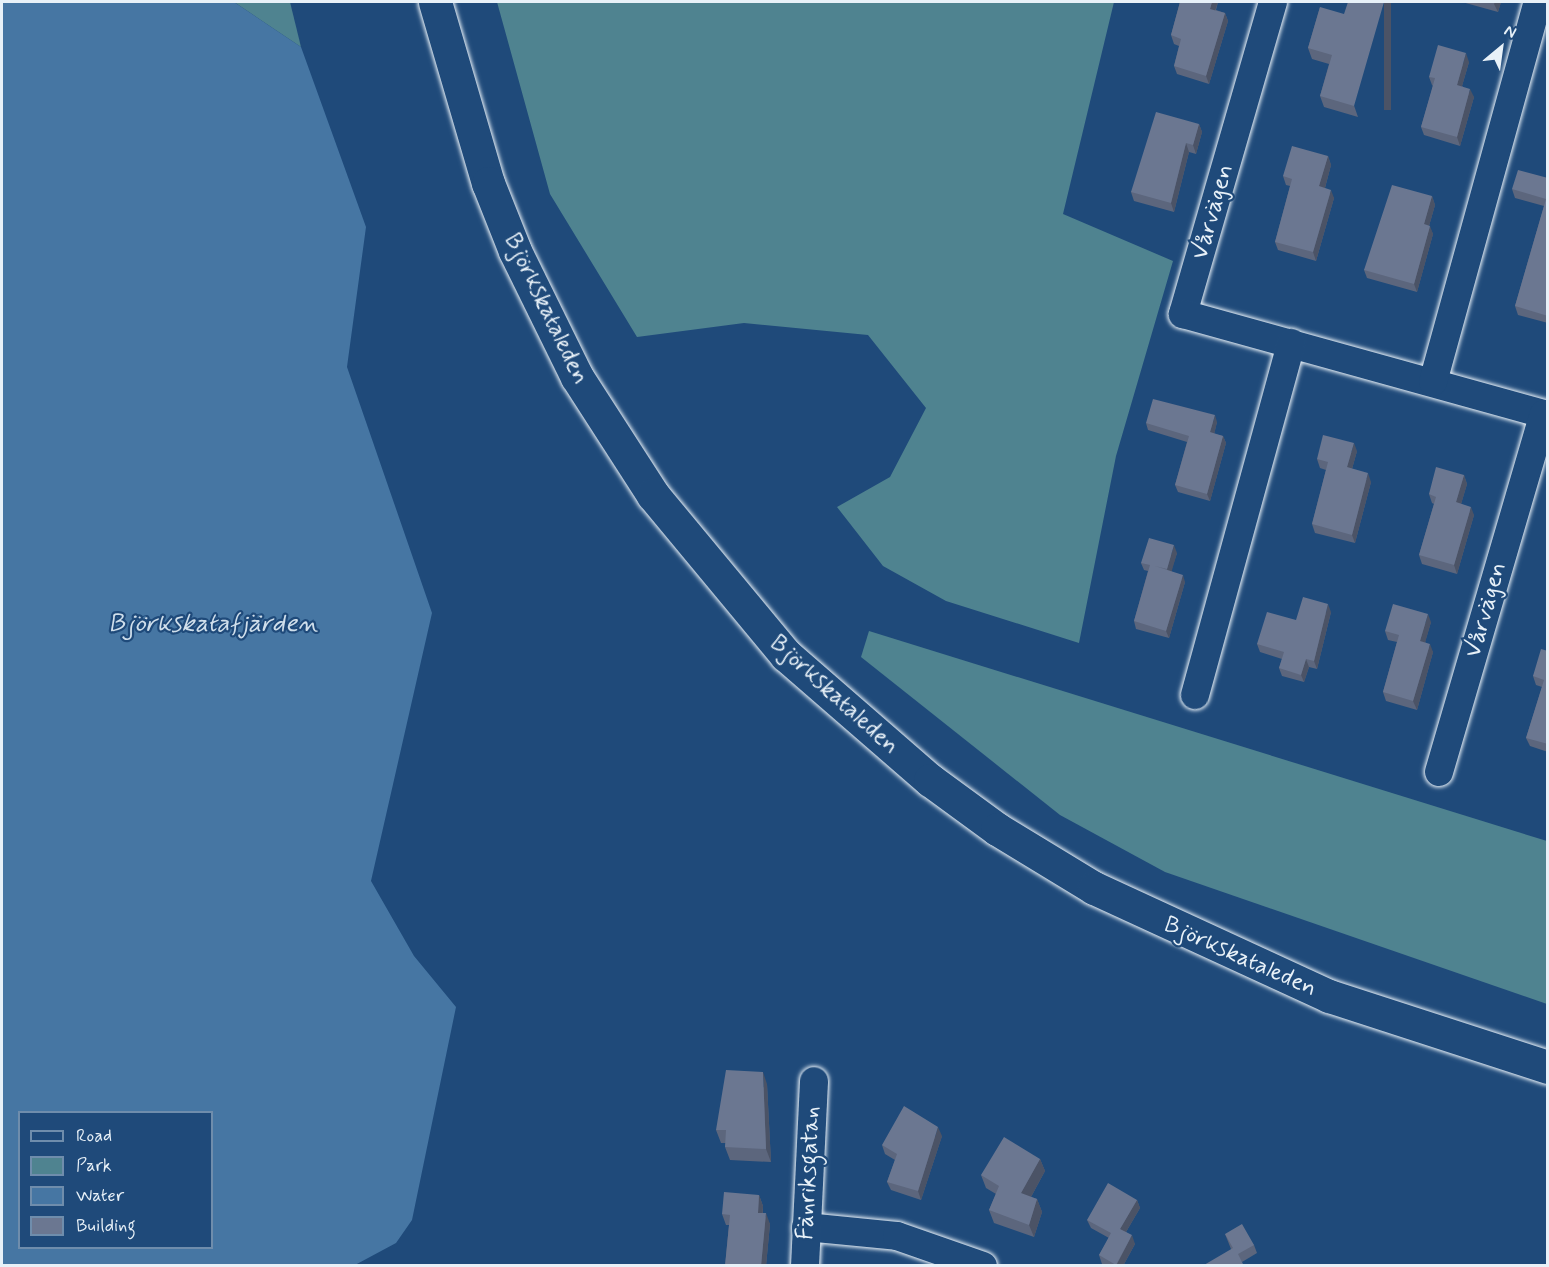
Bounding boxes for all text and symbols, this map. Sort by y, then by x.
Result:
north arrow [1471,18,1531,78]
text: N [1500,20,1520,44]
street label: Vårvägen [1186,161,1240,263]
street label: Björkskataleden [497,229,595,389]
street label: Vårvägen [1459,559,1513,661]
water label: Björkskatafjärden [108,609,318,641]
street label: Björkskataleden [763,629,905,761]
street label: Björkskataleden [1159,910,1321,1004]
street label: Fänriksgatan [791,1105,827,1241]
legend [18,1111,213,1249]
text: Road [76,1124,112,1148]
text: Park [76,1154,112,1178]
text: Water [76,1184,124,1208]
text: Building [76,1214,136,1238]

